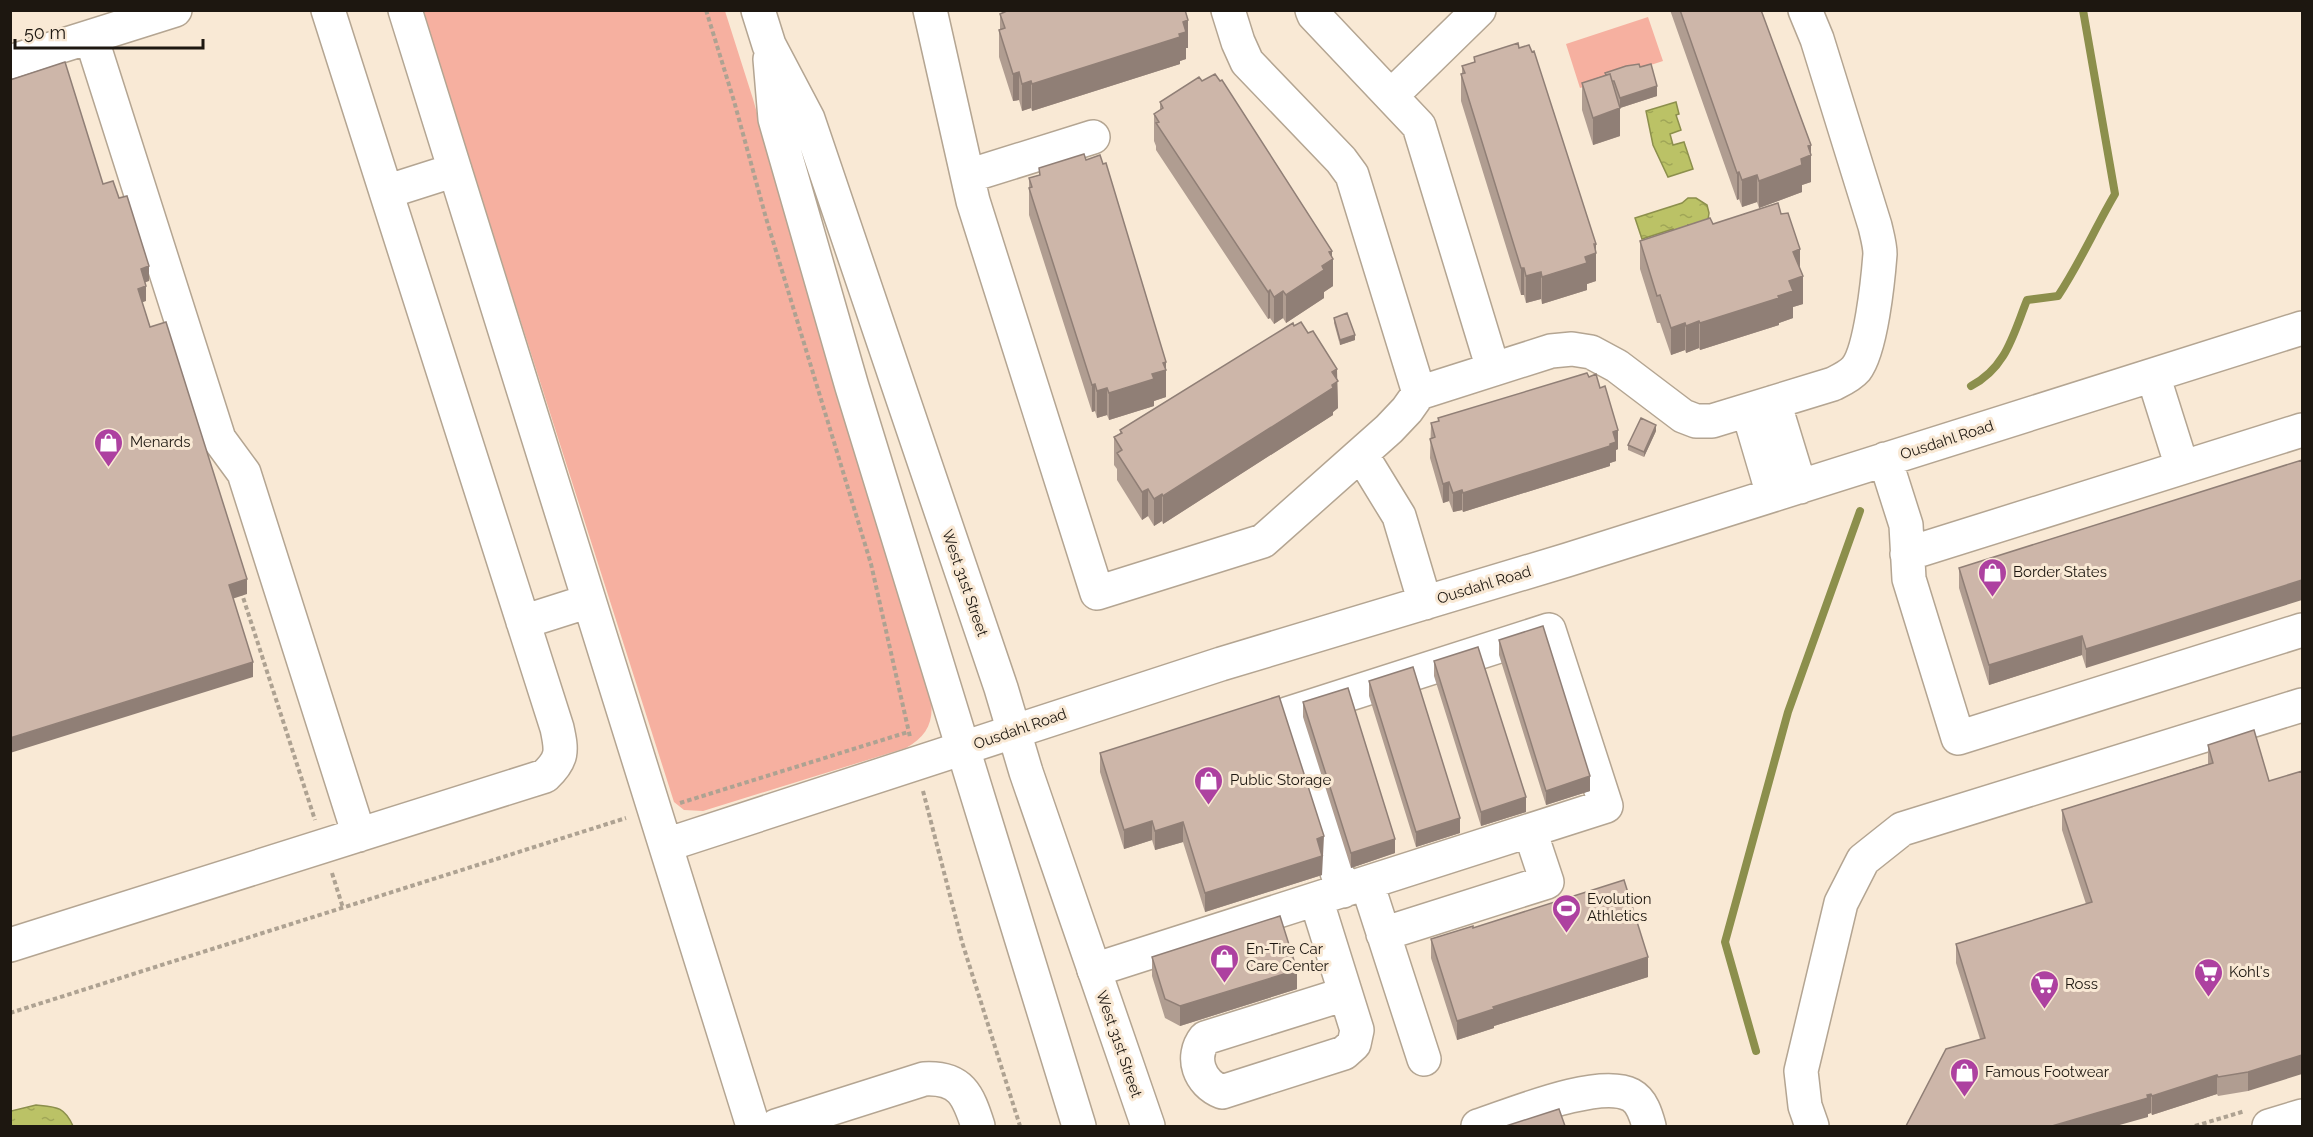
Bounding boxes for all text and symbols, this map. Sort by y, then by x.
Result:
scale bar [15,12,202,50]
text: 50 m [24,22,66,43]
street label: Ousdahl Road [1898,416,1996,464]
shop icon: Menards [93,426,125,468]
place label: Menards [130,433,190,451]
street label: West 31st Street [938,527,992,639]
shop icon: Border States [1976,556,2008,598]
street label: Ousdahl Road [1435,562,1533,608]
place label: Border States [2013,563,2107,581]
street label: Ousdahl Road [971,705,1069,753]
shop icon: Public Storage [1193,764,1225,806]
place label: Public Storage [1230,771,1331,789]
place label: Evolution Athletics [1587,890,1651,925]
sports icon: Evolution Athletics [1550,892,1582,934]
place label: En-Tire Car Care Center [1246,940,1330,975]
shop icon: En-Tire Car Care Center [1209,942,1241,984]
supermarket icon: Kohl's [2192,956,2224,998]
place label: Kohl's [2229,963,2270,981]
supermarket icon: Ross [2028,968,2060,1010]
place label: Ross [2065,975,2098,993]
street label: West 31st Street [1092,988,1146,1100]
shop icon: Famous Footwear [1948,1056,1980,1098]
place label: Famous Footwear [1985,1063,2110,1081]

